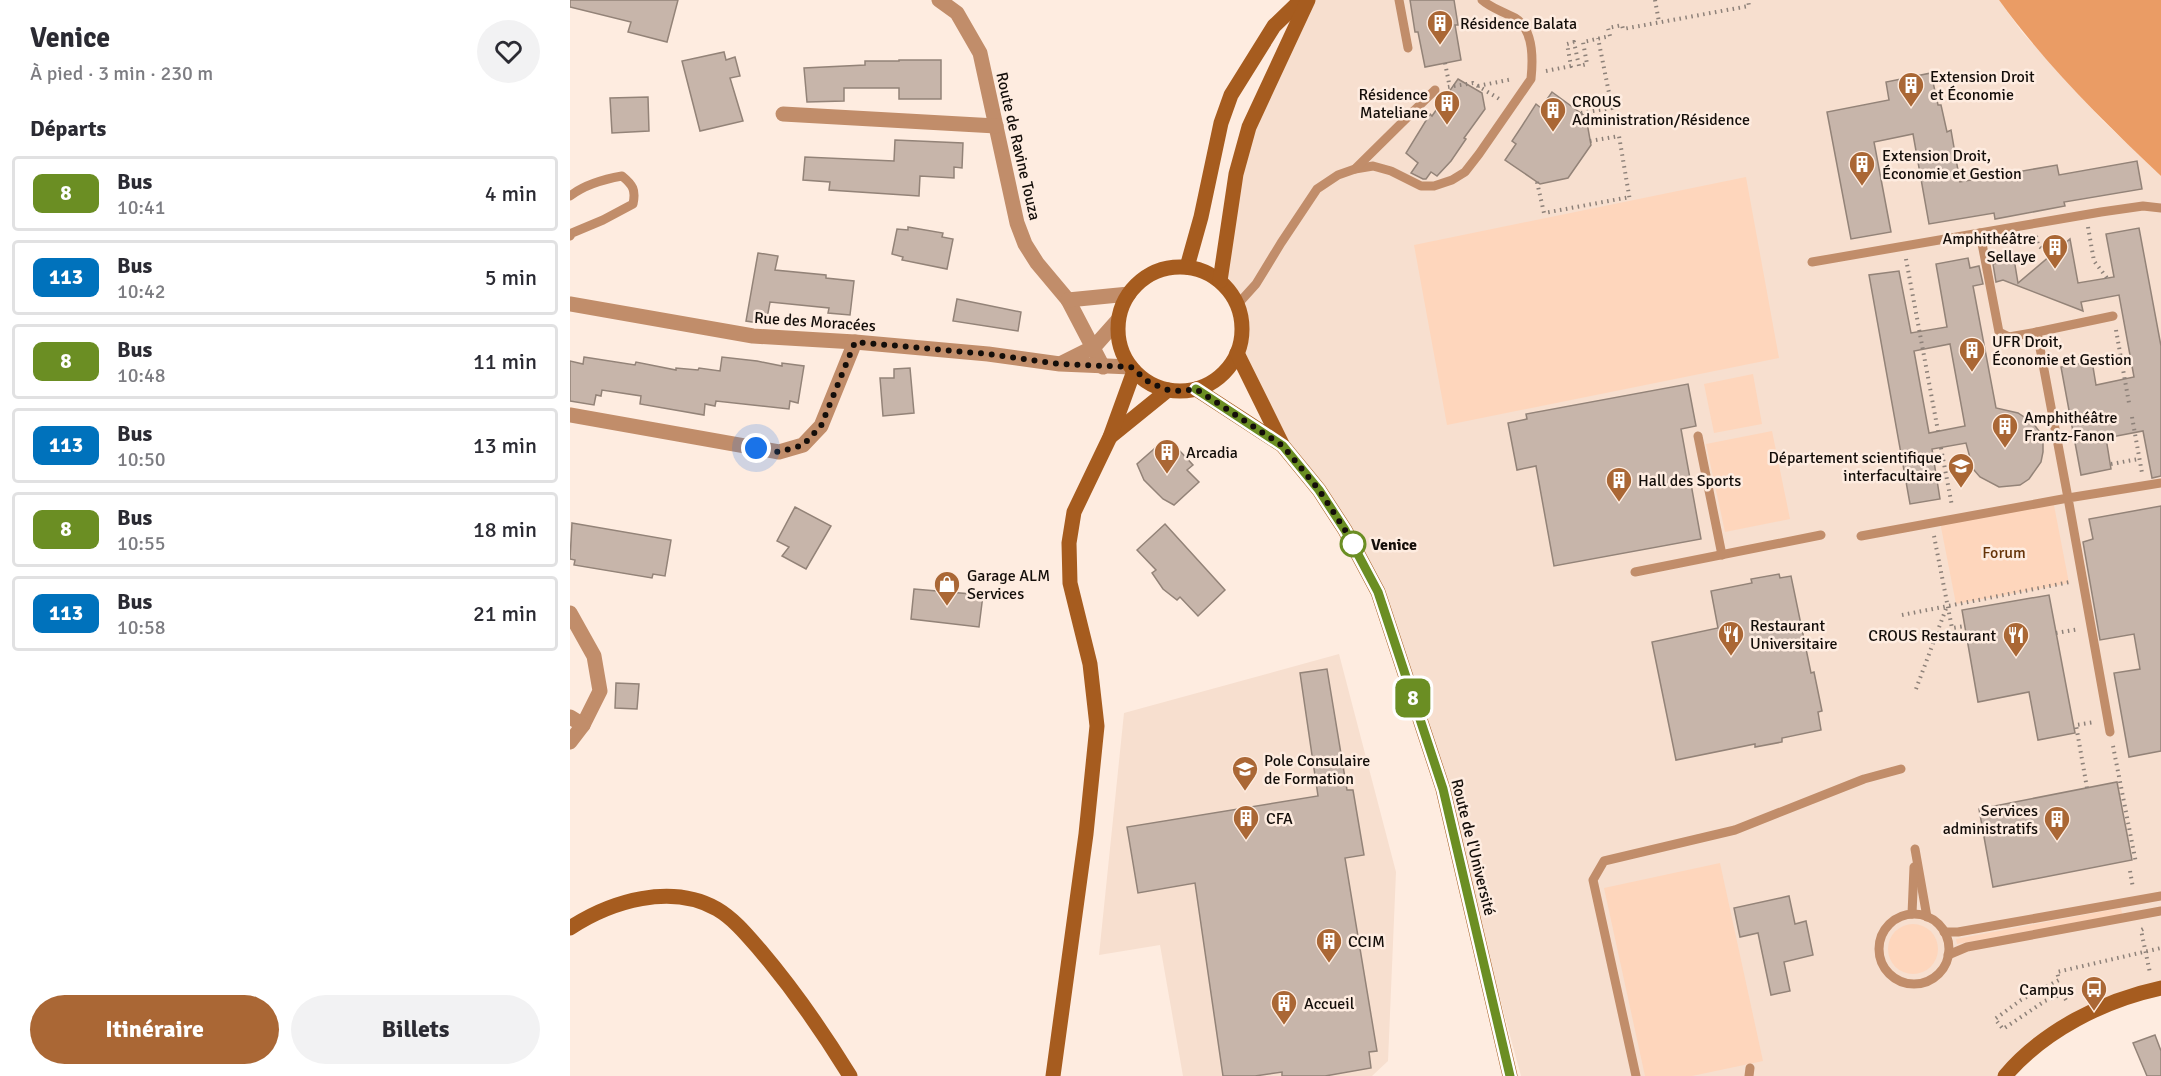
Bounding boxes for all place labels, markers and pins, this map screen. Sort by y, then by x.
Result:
building icon: Résidence Balata [1425,8,1455,46]
place label: Résidence Balata [1460,14,1577,34]
place label: Extension Droit et Économie [1930,67,2035,105]
building icon: Extension Droit et Économie [1896,70,1926,108]
place label: Résidence Mateliane [1359,85,1428,123]
building icon: Résidence Mateliane [1432,88,1462,126]
place label: CROUS Administration/Résidence [1572,92,1750,130]
building icon: CROUS Administration/Résidence [1538,95,1568,133]
place label: Extension Droit, Économie et Gestion [1882,146,2022,184]
building icon: Extension Droit, Économie et Gestion [1847,149,1877,187]
place label: Amphithéâtre Sellaye [1943,229,2036,267]
building icon: Amphithéâtre Sellaye [2040,232,2070,270]
place label: UFR Droit, Économie et Gestion [1992,332,2132,370]
building icon: UFR Droit, Économie et Gestion [1957,335,1987,373]
place label: Amphithéâtre Frantz-Fanon [2024,408,2117,446]
building icon: Amphithéâtre Frantz-Fanon [1990,411,2020,449]
building icon: Arcadia [1152,437,1182,475]
place label: Arcadia [1186,443,1238,463]
place label: Département scientifique interfacultaire [1769,448,1942,486]
school or university icon: Département scientifique interfacultaire [1946,451,1976,489]
building icon: Hall des Sports [1604,465,1634,503]
place label: Hall des Sports [1638,471,1741,491]
marker: Venice [1340,531,1366,557]
place label: Venice [1371,535,1417,555]
place label: Garage ALM Services [967,566,1050,604]
shop icon: Garage ALM Services [932,569,962,607]
place label: Restaurant Universitaire [1750,616,1838,654]
restaurant icon: Restaurant Universitaire [1716,619,1746,657]
restaurant icon: CROUS Restaurant [2001,620,2031,658]
place label: CROUS Restaurant [1868,626,1996,646]
place label: Pole Consulaire de Formation [1264,751,1370,789]
school or university icon: Pole Consulaire de Formation [1230,754,1260,792]
place label: Services administratifs [1943,801,2038,839]
building icon: CFA [1231,803,1261,841]
building icon: Services administratifs [2042,804,2072,842]
place label: CFA [1266,809,1293,829]
building icon: CCIM [1314,926,1344,964]
place label: CCIM [1348,932,1385,952]
bus stop icon: Campus [2079,974,2109,1012]
place label: Campus [2019,980,2074,1000]
building icon: Accueil [1269,988,1299,1026]
place label: Accueil [1304,994,1355,1014]

